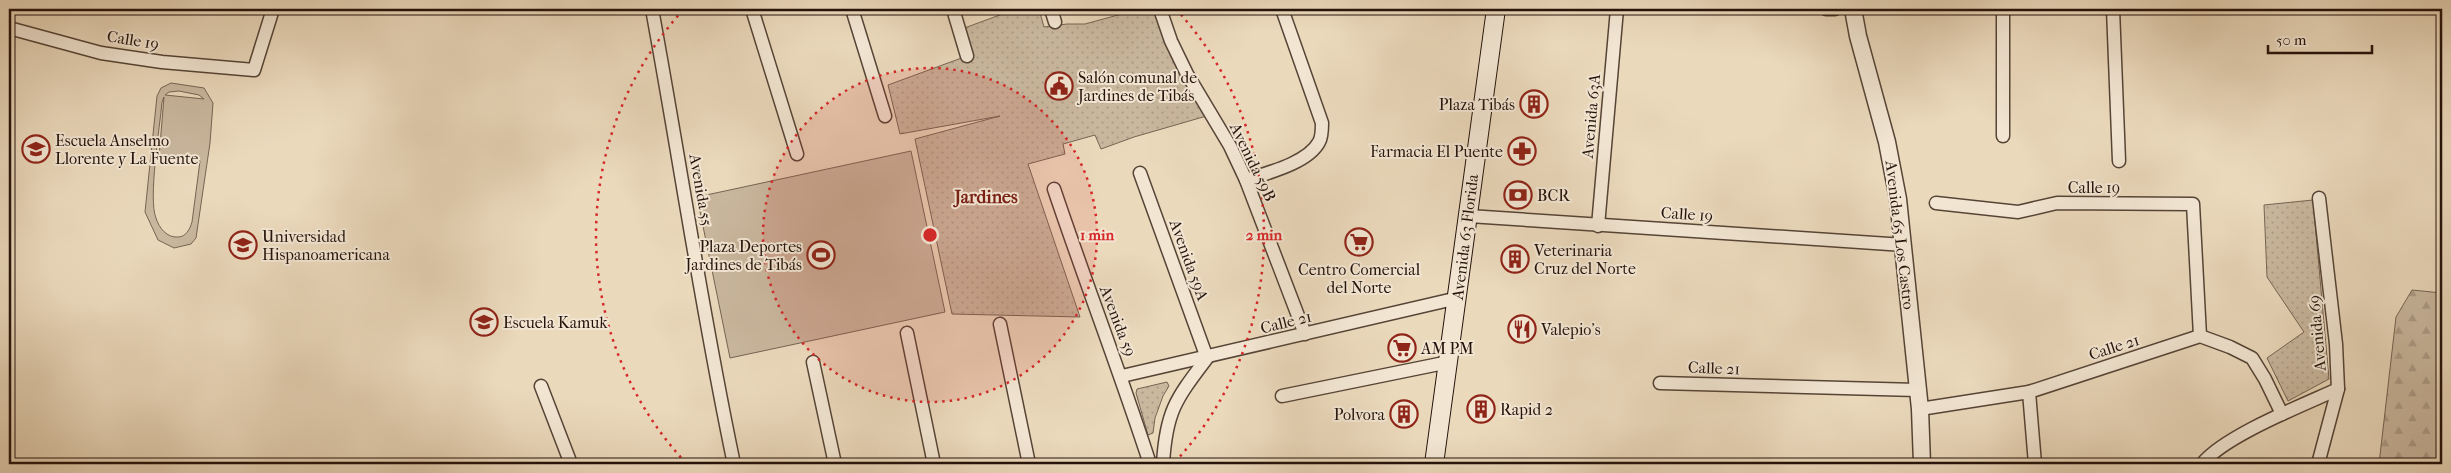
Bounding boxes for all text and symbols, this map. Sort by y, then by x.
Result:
scale bar [2268,22,2372,54]
street label: Calle 19 [106,27,160,53]
text: 50 m [2276,31,2307,49]
place label: Salón comunal de Jardines de Tibás [1076,68,1197,105]
public building icon: Salón comunal de Jardines de Tibás [1044,71,1074,101]
street label: Avenida 63A [1578,72,1604,160]
building icon: Plaza Tibás [1519,89,1549,119]
place label: Plaza Tibás [1439,95,1515,114]
street label: Avenida 59B [1225,119,1280,204]
place label: Escuela Anselmo Llorente y La Fuente [55,131,199,168]
school or university icon: Escuela Anselmo Llorente y La Fuente [21,134,51,164]
pharmacy icon: Farmacia El Puente [1507,136,1537,166]
place label: Farmacia El Puente [1370,142,1503,161]
street label: Avenida 55 [685,152,717,228]
street label: Avenida 65 Los Castro [1881,158,1919,311]
street label: Avenida 63 Florida [1448,173,1482,302]
street label: Calle 19 [2068,178,2120,197]
bank icon: BCR [1503,180,1533,210]
place label: BCR [1537,186,1571,205]
district label: Jardines [952,187,1018,208]
street label: Calle 19 [1660,203,1714,225]
street label: Avenida 59A [1165,216,1213,304]
centre of rings [921,226,939,244]
text: 1 min [1080,226,1114,244]
text: 2 min [1246,226,1283,244]
place label: Universidad Hispanoamericana [262,227,390,264]
supermarket icon: Centro Comercial del Norte [1344,227,1374,257]
school or university icon: Universidad Hispanoamericana [228,230,258,260]
place label: Plaza Deportes Jardines de Tibás [684,237,802,274]
sports icon: Plaza Deportes Jardines de Tibás [806,240,836,270]
place label: Veterinaria Cruz del Norte [1533,241,1636,278]
building icon: Veterinaria Cruz del Norte [1500,244,1530,274]
place label: Centro Comercial del Norte [1298,260,1421,297]
street label: Avenida 59 [1095,282,1140,359]
street label: Avenida 69 [2304,294,2330,373]
street label: Calle 21 [1258,306,1314,338]
school or university icon: Escuela Kamuk [469,307,499,337]
place label: Escuela Kamuk [503,313,608,332]
restaurant icon: Valepio's [1507,314,1537,344]
place label: Valepio's [1540,320,1601,339]
street label: Calle 21 [2086,330,2142,364]
supermarket icon: AM PM [1387,333,1417,363]
place label: AM PM [1420,339,1474,358]
street label: Calle 21 [1688,358,1740,378]
building icon: Rapid 2 [1466,394,1496,424]
building icon: Polvora [1389,399,1419,429]
place label: Rapid 2 [1500,400,1553,419]
place label: Polvora [1334,405,1386,424]

